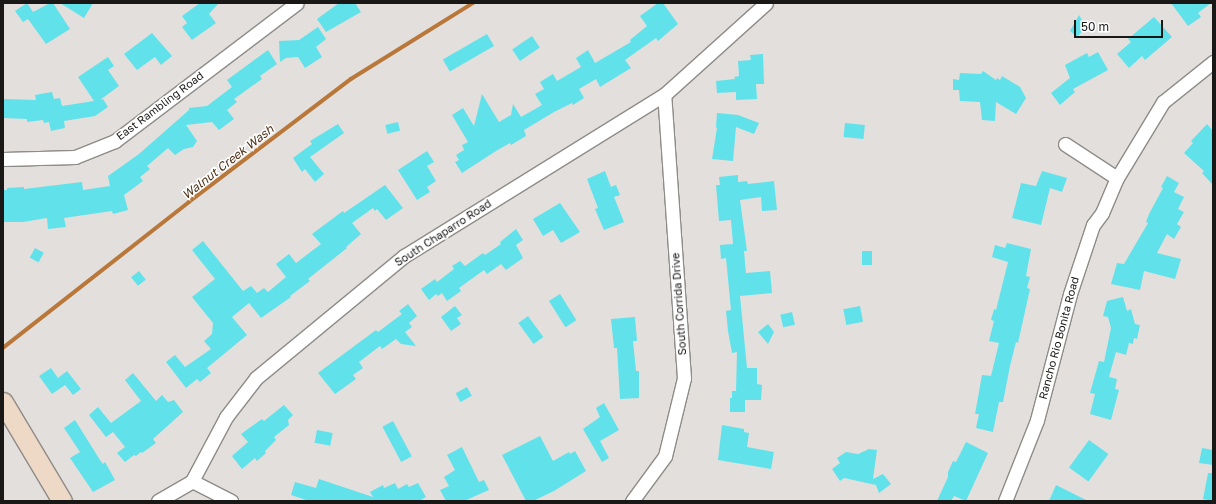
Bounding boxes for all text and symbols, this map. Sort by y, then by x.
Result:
scale bar [1076,12,1165,38]
text: 50 m [1081,19,1109,34]
street label: East Rambling Road [114,69,206,143]
water label: Walnut Creek Wash [179,122,277,202]
street label: South Chaparro Road [392,197,494,269]
street label: South Corrida Drive [669,252,689,356]
street label: Rancho Rio Bonita Road [1036,275,1082,401]

